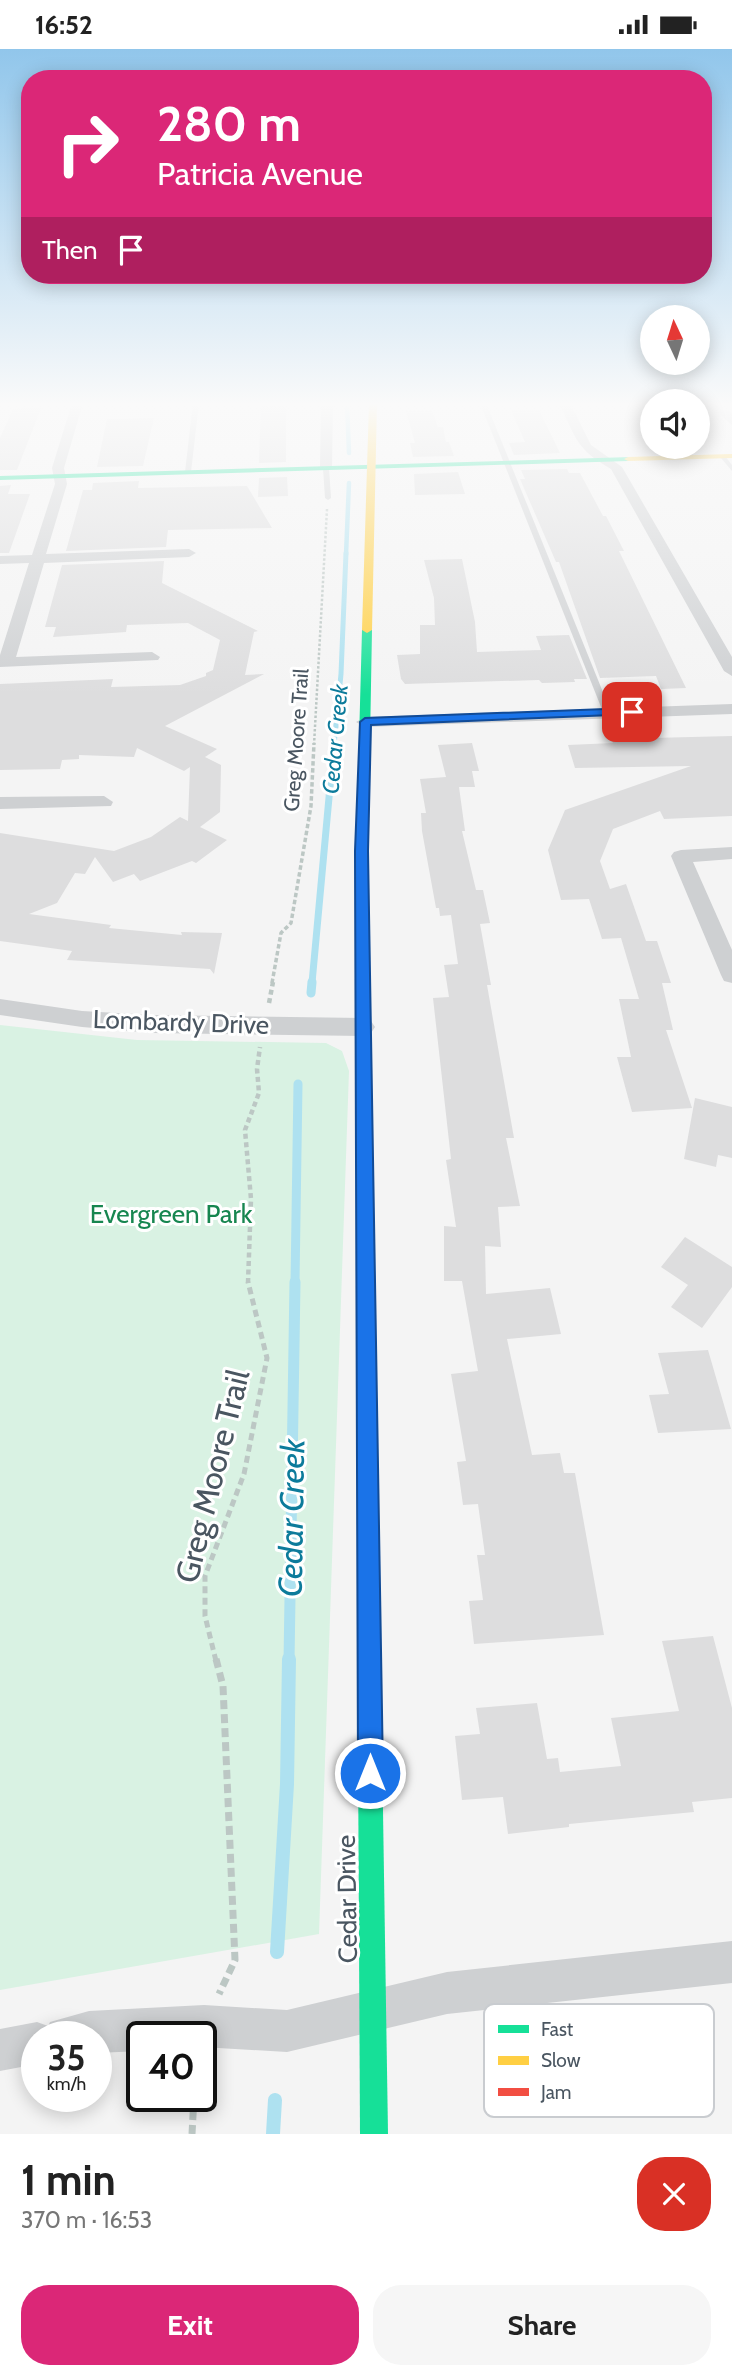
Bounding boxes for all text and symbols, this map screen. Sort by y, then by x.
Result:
text: 16:52 [35,9,93,41]
text: 280 m [157,94,301,153]
icon: right [42,98,133,189]
text: Patricia Avenue [157,154,363,193]
icon: arrive [112,231,150,269]
text: Then [42,234,98,266]
north arrow [640,305,710,375]
map controls [640,305,710,459]
button: sound [640,389,710,459]
street label: Greg Moore Trail [279,668,313,812]
water label: Cedar Creek [316,682,354,795]
pin [602,682,662,742]
icon: arrive [613,693,651,731]
street label: Lombardy Drive [92,1003,270,1041]
park label: Evergreen Park [90,1198,253,1230]
street label: Greg Moore Trail [167,1365,257,1587]
water label: Cedar Creek [270,1438,312,1597]
position arrow [333,1736,407,1810]
street label: Cedar Drive [330,1835,364,1963]
legend [484,2004,714,2117]
text: Fast [541,2018,574,2041]
speed limit sign: 40 [126,2021,217,2112]
text: 35 [48,2036,85,2079]
text: Slow [541,2049,581,2072]
text: km/h [47,2073,86,2095]
text: Jam [540,2081,571,2104]
text: 1 min [21,2154,116,2206]
button: close [637,2157,711,2231]
text: 370 m · 16:53 [21,2206,152,2234]
button: Exit [21,2285,359,2365]
button: Share [373,2285,711,2365]

